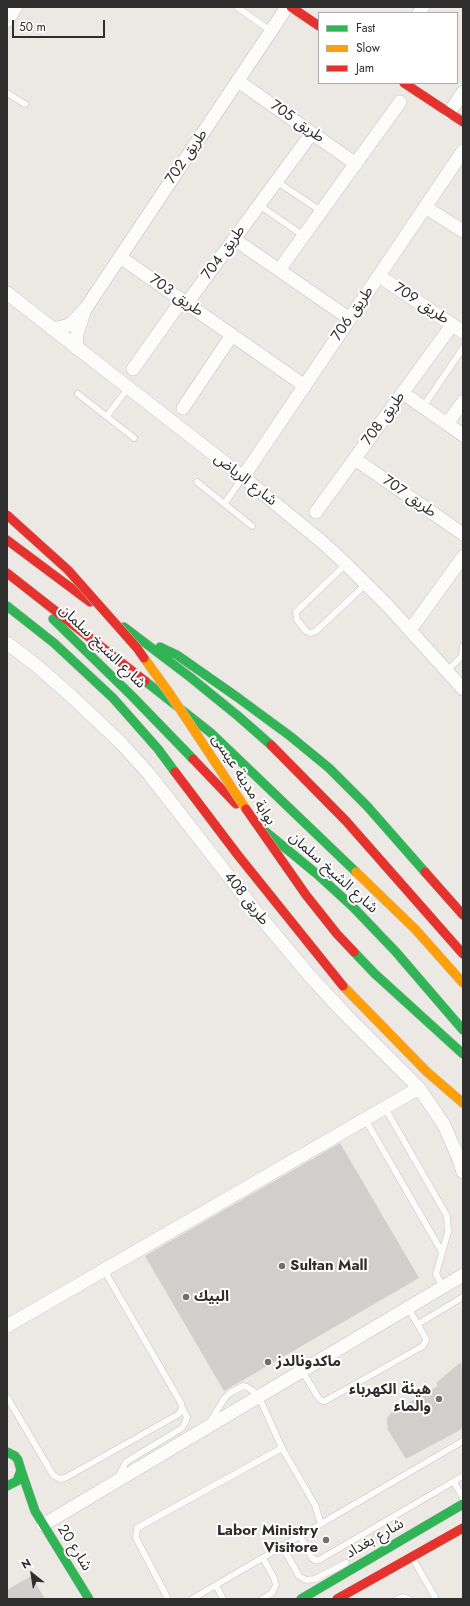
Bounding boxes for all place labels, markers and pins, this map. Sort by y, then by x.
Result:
place label: Sultan Mall [290,1257,368,1275]
marker: Sultan Mall [277,1261,287,1271]
place label: البيك [194,1288,229,1306]
marker: البيك [181,1292,191,1302]
place label: ماكدونالدز [276,1353,341,1371]
marker: ماكدونالدز [263,1357,273,1367]
place label: هيئة الكهرباء والماء [349,1381,431,1416]
marker: هيئة الكهرباء والماء [434,1394,444,1404]
place label: Labor Ministry Visitore [217,1522,318,1557]
marker: Labor Ministry Visitore [321,1535,331,1545]

